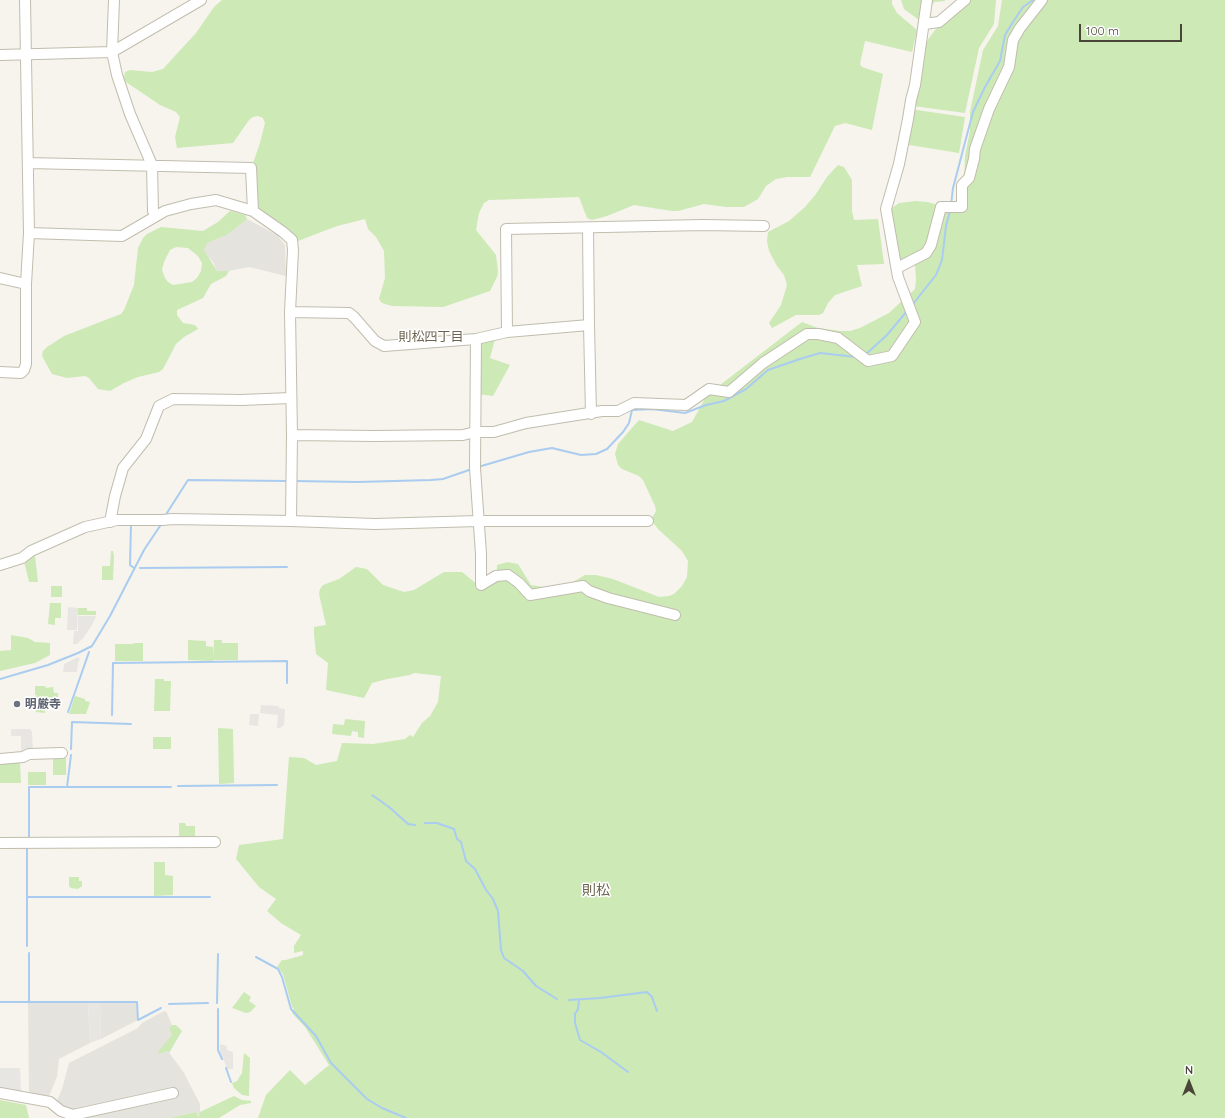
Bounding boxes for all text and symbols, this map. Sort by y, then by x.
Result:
scale bar [1081,16,1184,42]
text: 100 m [1086,23,1119,38]
district label: 則松四丁目 [399,329,463,345]
place label: 明厳寺 [25,697,61,711]
marker: 明厳寺 [12,699,22,709]
district label: 則松 [582,883,610,899]
north arrow [1169,1062,1209,1102]
text: N [1185,1063,1193,1077]

